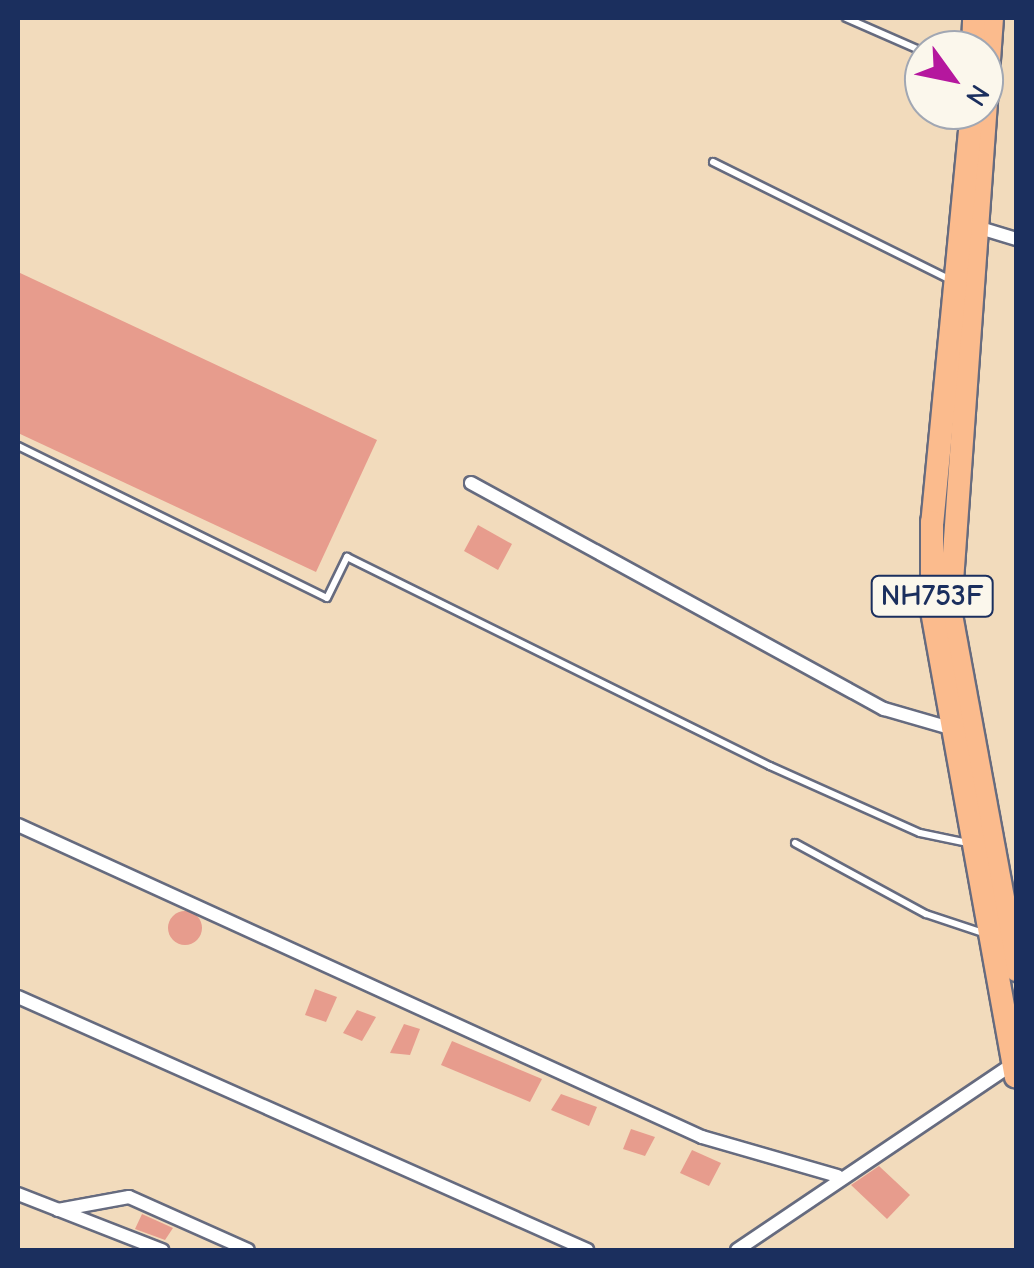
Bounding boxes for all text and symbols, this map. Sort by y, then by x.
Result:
north arrow [904,30,1004,130]
text: N [959,79,996,112]
road number: NH753F [870,571,994,621]

